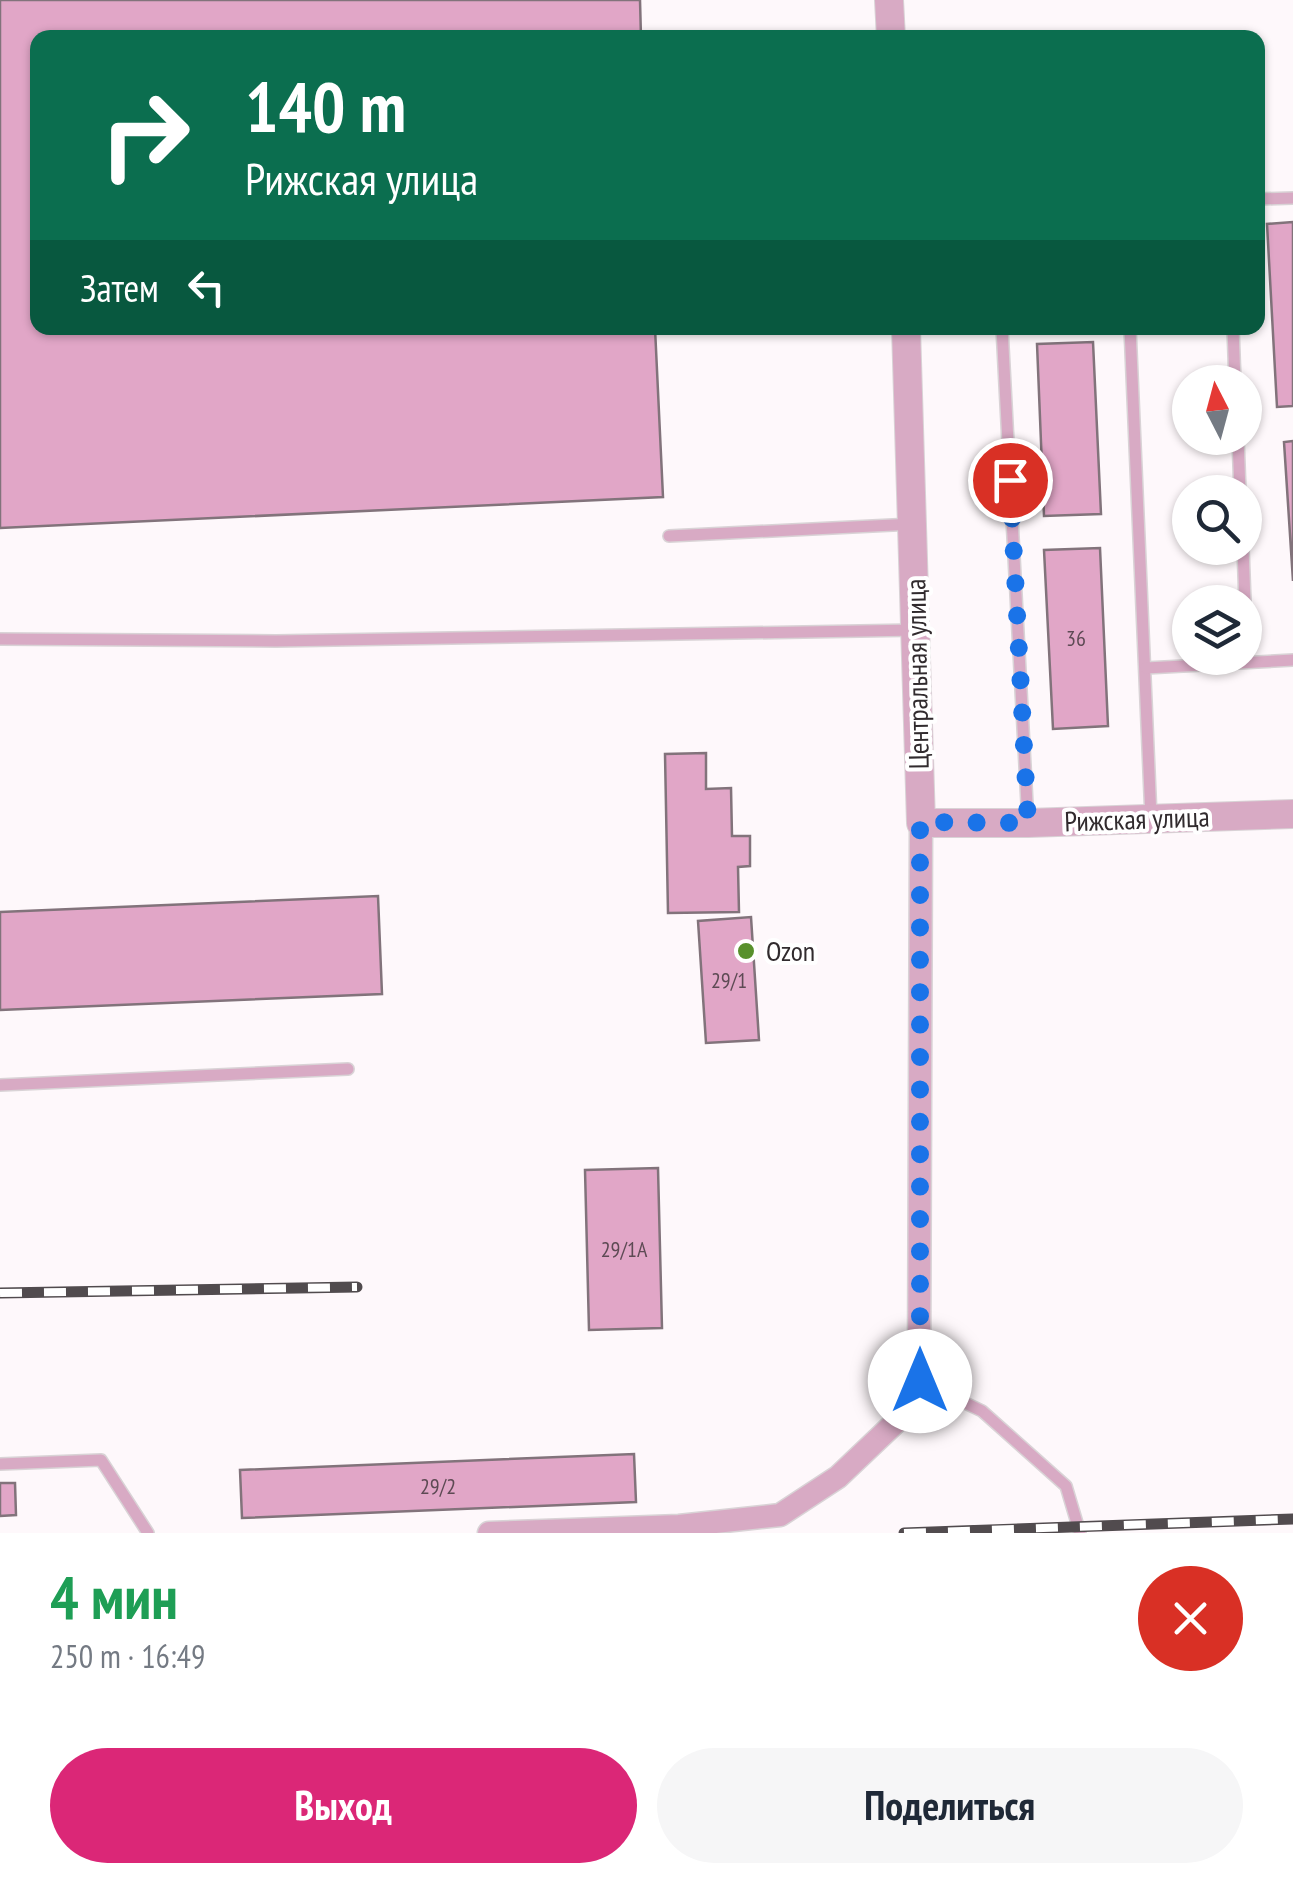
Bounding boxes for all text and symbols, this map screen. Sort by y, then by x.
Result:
text: 140 m [245,61,406,151]
icon: right [80,70,210,200]
text: Рижская улица [245,149,478,207]
icon: left [179,260,234,315]
text: Затем [80,263,159,312]
north arrow [1172,365,1262,455]
map controls [1172,365,1262,675]
pin [968,438,1053,523]
icon: arrive [983,453,1038,508]
button: search [1172,475,1262,565]
street label: Центральная улица [896,579,937,770]
button: layers [1172,585,1262,675]
house number: 36 [1066,624,1086,652]
street label: Рижская улица [1064,797,1210,840]
place label: Ozon [766,932,815,969]
marker: Ozon [735,940,757,962]
house number: 29/1 [711,966,747,994]
house number: 29/1А [601,1235,648,1263]
position arrow [868,1329,972,1433]
house number: 29/2 [420,1472,456,1500]
text: 4 мин [50,1558,178,1636]
button: close [1138,1566,1243,1671]
text: 250 m · 16:49 [50,1635,205,1677]
button: Выход [50,1748,637,1863]
button: Поделиться [657,1748,1243,1863]

